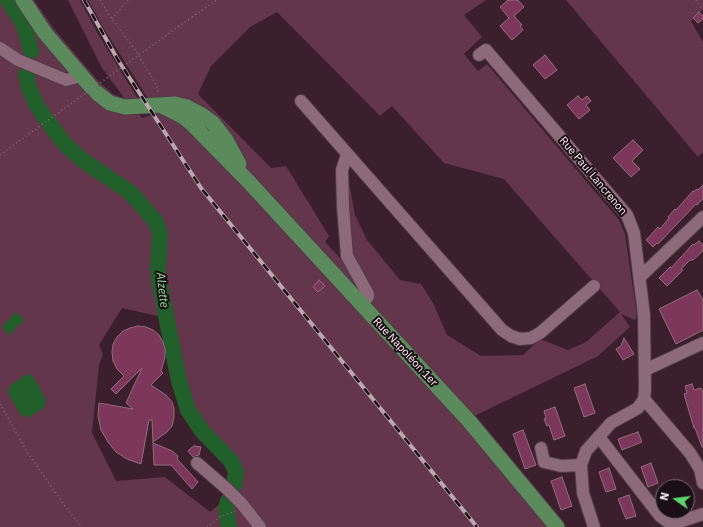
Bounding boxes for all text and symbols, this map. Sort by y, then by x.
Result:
street label: Rue Paul Lancrenon [556,134,630,218]
water label: Alzette [153,271,171,309]
street label: Rue Napoléon 1er [370,315,440,389]
north arrow [655,479,695,519]
text: N [657,491,672,502]

